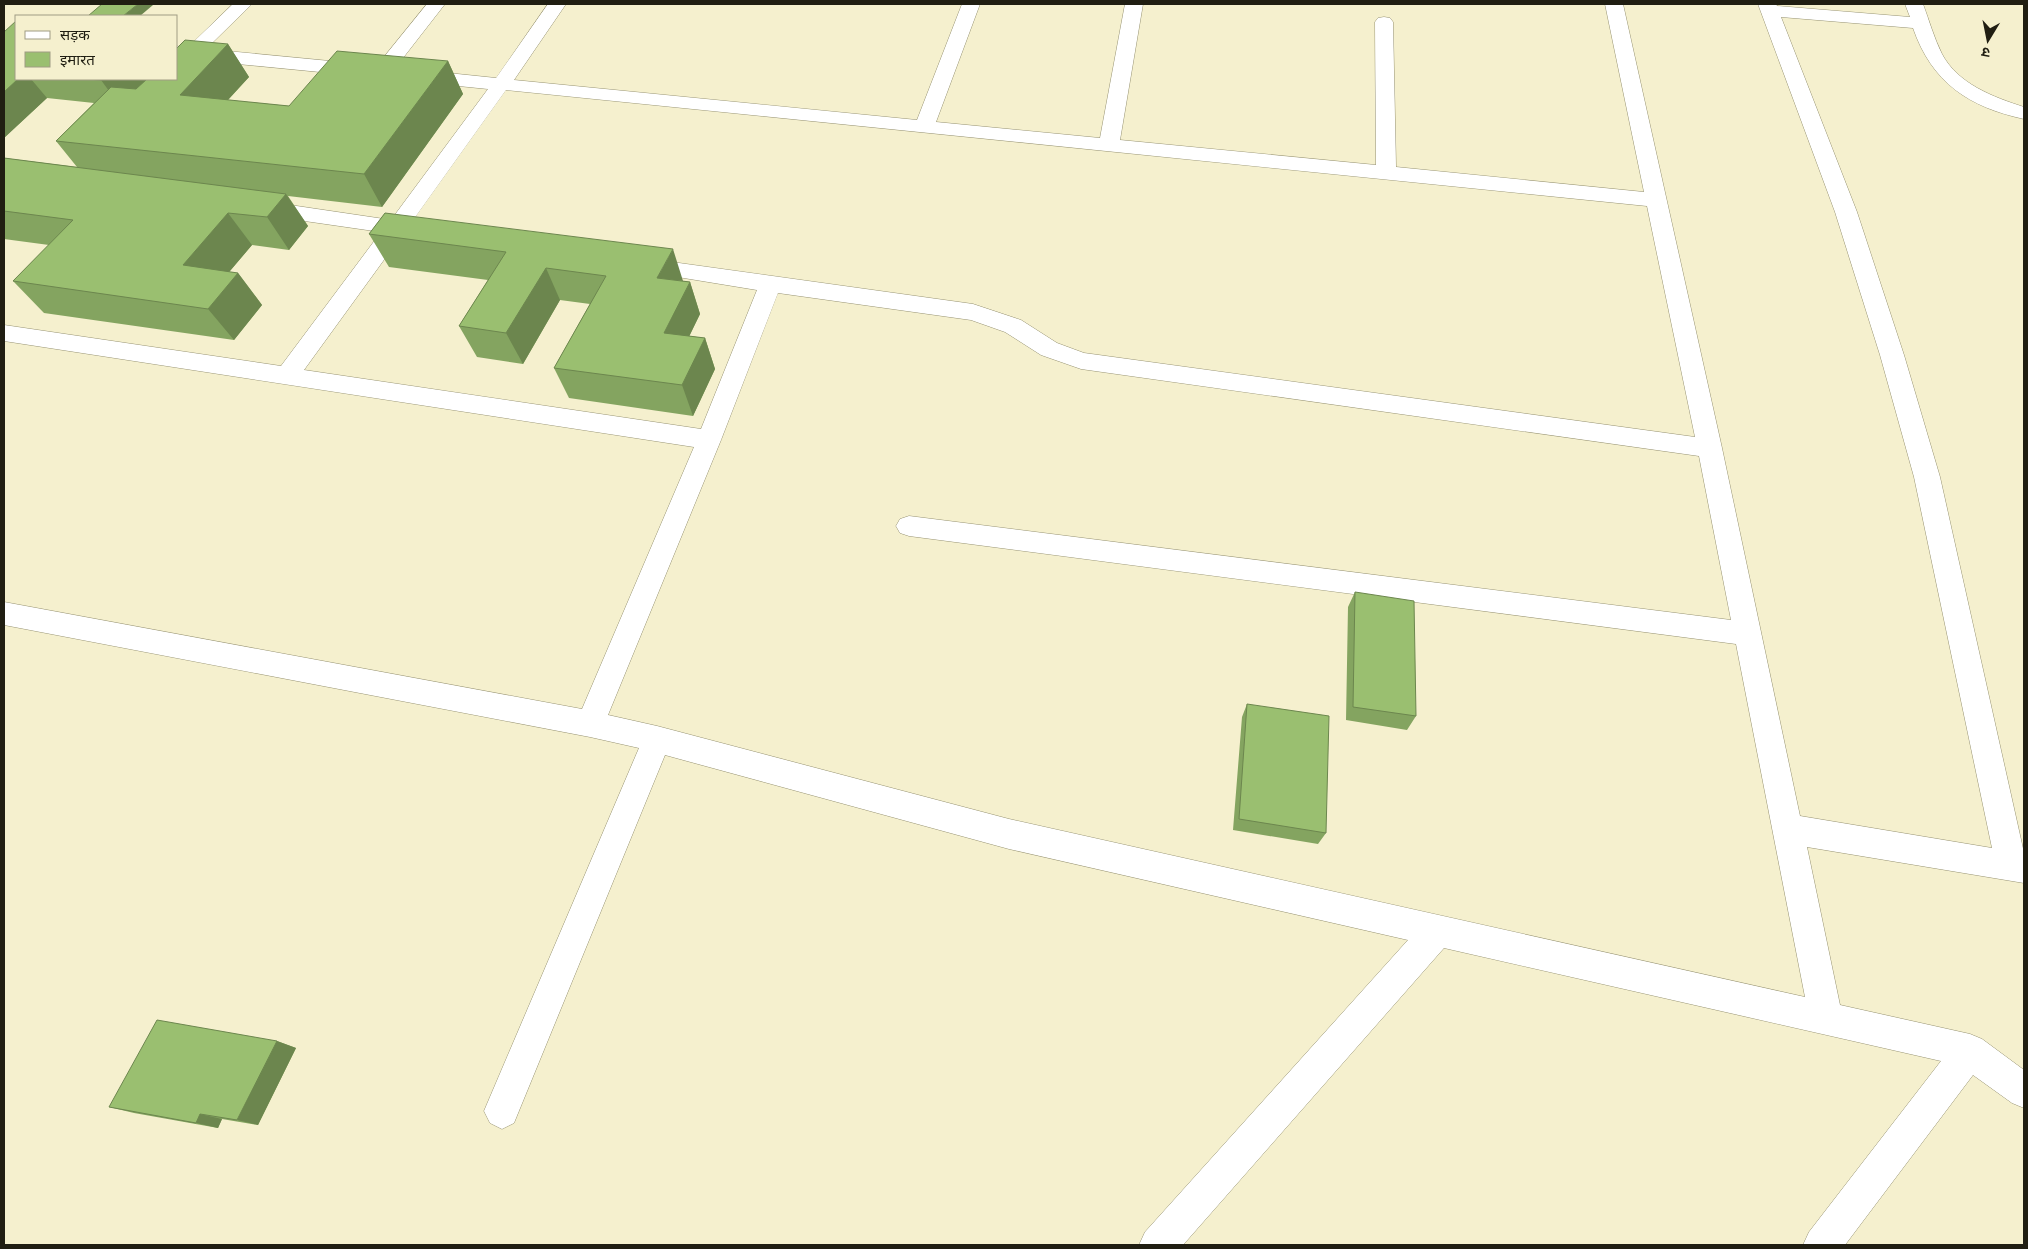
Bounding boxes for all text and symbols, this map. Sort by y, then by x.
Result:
legend [15,15,178,80]
north arrow [1963,15,2013,65]
text: सड़क [60,24,90,45]
text: उ [1979,42,1992,63]
text: इमारत [60,49,95,70]

